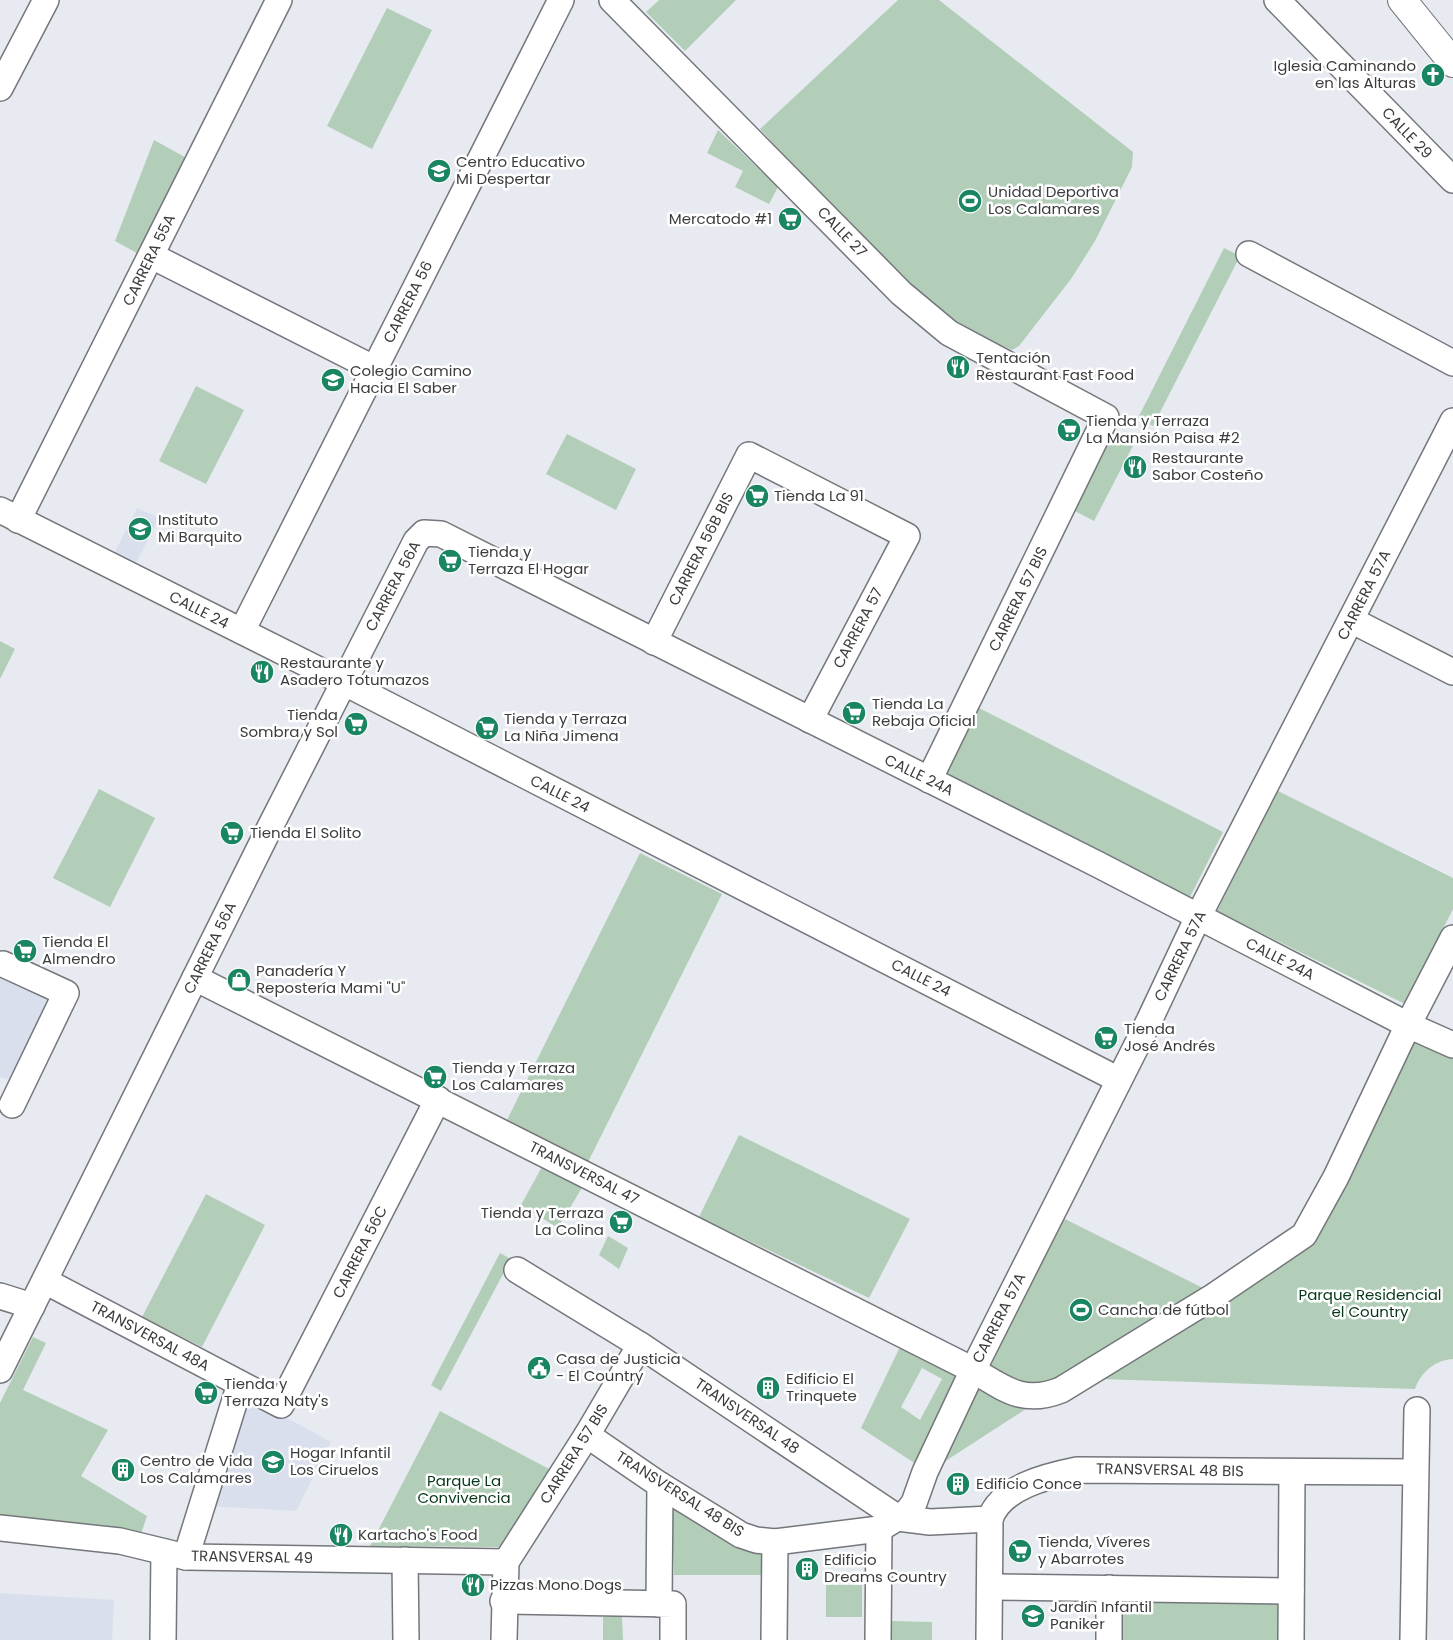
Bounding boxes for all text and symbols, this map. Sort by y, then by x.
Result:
place label: Iglesia Caminando en las Alturas [1274,55,1416,93]
church icon: Iglesia Caminando en las Alturas [1420,62,1446,88]
street label: CALLE 29 [1377,102,1437,163]
place label: Centro Educativo Mi Despertar [456,151,585,189]
school or university icon: Centro Educativo Mi Despertar [426,158,452,184]
place label: Unidad Deportiva Los Calamares [988,181,1119,219]
sports icon: Unidad Deportiva Los Calamares [957,188,983,214]
street label: CALLE 27 [813,202,872,262]
supermarket icon: Mercatodo #1 [777,206,803,232]
place label: Mercatodo #1 [669,208,772,229]
street label: CARRERA 55A [117,210,180,309]
street label: CARRERA 56 [378,257,437,347]
place label: Tentación Restaurant Fast Food [976,347,1134,385]
restaurant icon: Tentación Restaurant Fast Food [945,354,971,380]
place label: Colegio Camino Hacia El Saber [350,360,472,398]
school or university icon: Colegio Camino Hacia El Saber [320,367,346,393]
place label: Tienda y Terraza La Mansión Paisa #2 [1086,410,1240,448]
supermarket icon: Tienda y Terraza La Mansión Paisa #2 [1056,417,1082,443]
place label: Restaurante Sabor Costeño [1152,447,1263,485]
restaurant icon: Restaurante Sabor Costeño [1122,454,1148,480]
supermarket icon: Tienda La 91 [744,483,770,509]
place label: Tienda La 91 [774,485,864,506]
street label: CARRERA 56B BIS [663,488,738,609]
place label: Instituto Mi Barquito [158,509,242,547]
school or university icon: Instituto Mi Barquito [127,516,153,542]
street label: CARRERA 56A [360,537,425,635]
place label: Tienda y Terraza El Hogar [468,541,589,579]
street label: CARRERA 57 BIS [983,543,1052,655]
street label: CARRERA 57A [1332,546,1395,643]
supermarket icon: Tienda y Terraza El Hogar [437,548,463,574]
street label: CARRERA 57 [828,584,888,672]
street label: CALLE 24 [166,586,233,634]
place label: Restaurante y Asadero Totumazos [280,652,430,690]
restaurant icon: Restaurante y Asadero Totumazos [249,659,275,685]
place label: Tienda La Rebaja Oficial [872,693,976,731]
supermarket icon: Tienda La Rebaja Oficial [841,700,867,726]
place label: Tienda Sombra y Sol [240,704,338,742]
place label: Tienda y Terraza La Niña Jimena [504,708,627,746]
supermarket icon: Tienda Sombra y Sol [343,711,369,737]
supermarket icon: Tienda y Terraza La Niña Jimena [474,715,500,741]
street label: CALLE 24A [881,749,957,800]
street label: CALLE 24 [527,770,594,818]
supermarket icon: Tienda El Solito [219,820,245,846]
place label: Tienda El Solito [250,822,361,843]
street label: CARRERA 56A [178,898,241,997]
street label: CARRERA 57A [1149,907,1211,1005]
place label: Tienda El Almendro [42,931,116,969]
street label: CALLE 24A [1242,932,1318,985]
supermarket icon: Tienda El Almendro [12,938,38,964]
street label: CALLE 24 [888,954,955,1002]
place label: Panadería Y Repostería Mami "U" [256,960,405,998]
shop icon: Panadería Y Repostería Mami "U" [226,967,252,993]
place label: Tienda José Andrés [1124,1018,1215,1056]
supermarket icon: Tienda José Andrés [1093,1025,1119,1051]
place label: Tienda y Terraza Los Calamares [452,1057,575,1095]
supermarket icon: Tienda y Terraza Los Calamares [422,1064,448,1090]
street label: TRANSVERSAL 47 [526,1136,643,1209]
street label: CARRERA 56C [327,1202,392,1302]
place label: Tienda y Terraza La Colina [481,1202,604,1240]
supermarket icon: Tienda y Terraza La Colina [608,1209,634,1235]
street label: CARRERA 57A [967,1269,1030,1366]
park label: Parque Residencial el Country [1298,1284,1442,1322]
street label: TRANSVERSAL 48A [87,1295,213,1376]
sports icon: Cancha de fútbol [1068,1297,1094,1323]
place label: Cancha de fútbol [1098,1299,1229,1320]
place label: Casa de Justicia - El Country [556,1348,681,1386]
public building icon: Casa de Justicia - El Country [526,1355,552,1381]
place label: Edificio El Trinquete [786,1368,857,1406]
place label: Tienda y Terraza Naty's [224,1373,329,1411]
street label: TRANSVERSAL 48 [691,1373,804,1458]
building icon: Edificio El Trinquete [755,1375,781,1401]
supermarket icon: Tienda y Terraza Naty's [193,1380,219,1406]
street label: CARRERA 57 BIS [534,1400,613,1508]
place label: Hogar Infantil Los Ciruelos [290,1442,391,1480]
street label: TRANSVERSAL 48 BIS [612,1446,748,1542]
school or university icon: Hogar Infantil Los Ciruelos [260,1449,286,1475]
place label: Centro de Vida Los Calamares [140,1450,253,1488]
building icon: Centro de Vida Los Calamares [110,1457,136,1483]
street label: TRANSVERSAL 48 BIS [1096,1458,1244,1481]
park label: Parque La Convivencia [417,1470,511,1508]
building icon: Edificio Conce [945,1471,971,1497]
place label: Edificio Conce [976,1473,1082,1494]
restaurant icon: Kartacho's Food [328,1522,354,1548]
place label: Kartacho's Food [358,1524,478,1545]
place label: Tienda, Víveres y Abarrotes [1038,1531,1150,1569]
supermarket icon: Tienda, Víveres y Abarrotes [1007,1538,1033,1564]
street label: TRANSVERSAL 49 [191,1545,313,1568]
place label: Edificio Dreams Country [824,1549,947,1587]
building icon: Edificio Dreams Country [794,1556,820,1582]
restaurant icon: Pizzas Mono Dogs [460,1572,486,1598]
place label: Pizzas Mono Dogs [490,1574,622,1595]
place label: Jardín Infantil Paniker [1050,1596,1152,1634]
school or university icon: Jardín Infantil Paniker [1020,1603,1046,1629]

